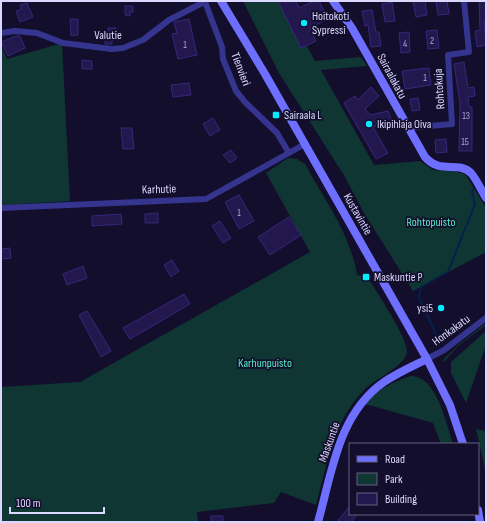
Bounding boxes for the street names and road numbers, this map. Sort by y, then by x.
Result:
street label: Valutie [94,28,122,43]
street label: Tienvieri [227,50,254,88]
street label: Sairaalakatu [373,51,410,101]
street label: Rohtokuja [431,68,448,110]
street label: Karhutie [142,181,177,198]
street label: Kustavintie [340,191,376,238]
street label: Honkakatu [429,312,473,349]
street label: Maskuntie [315,420,344,464]

